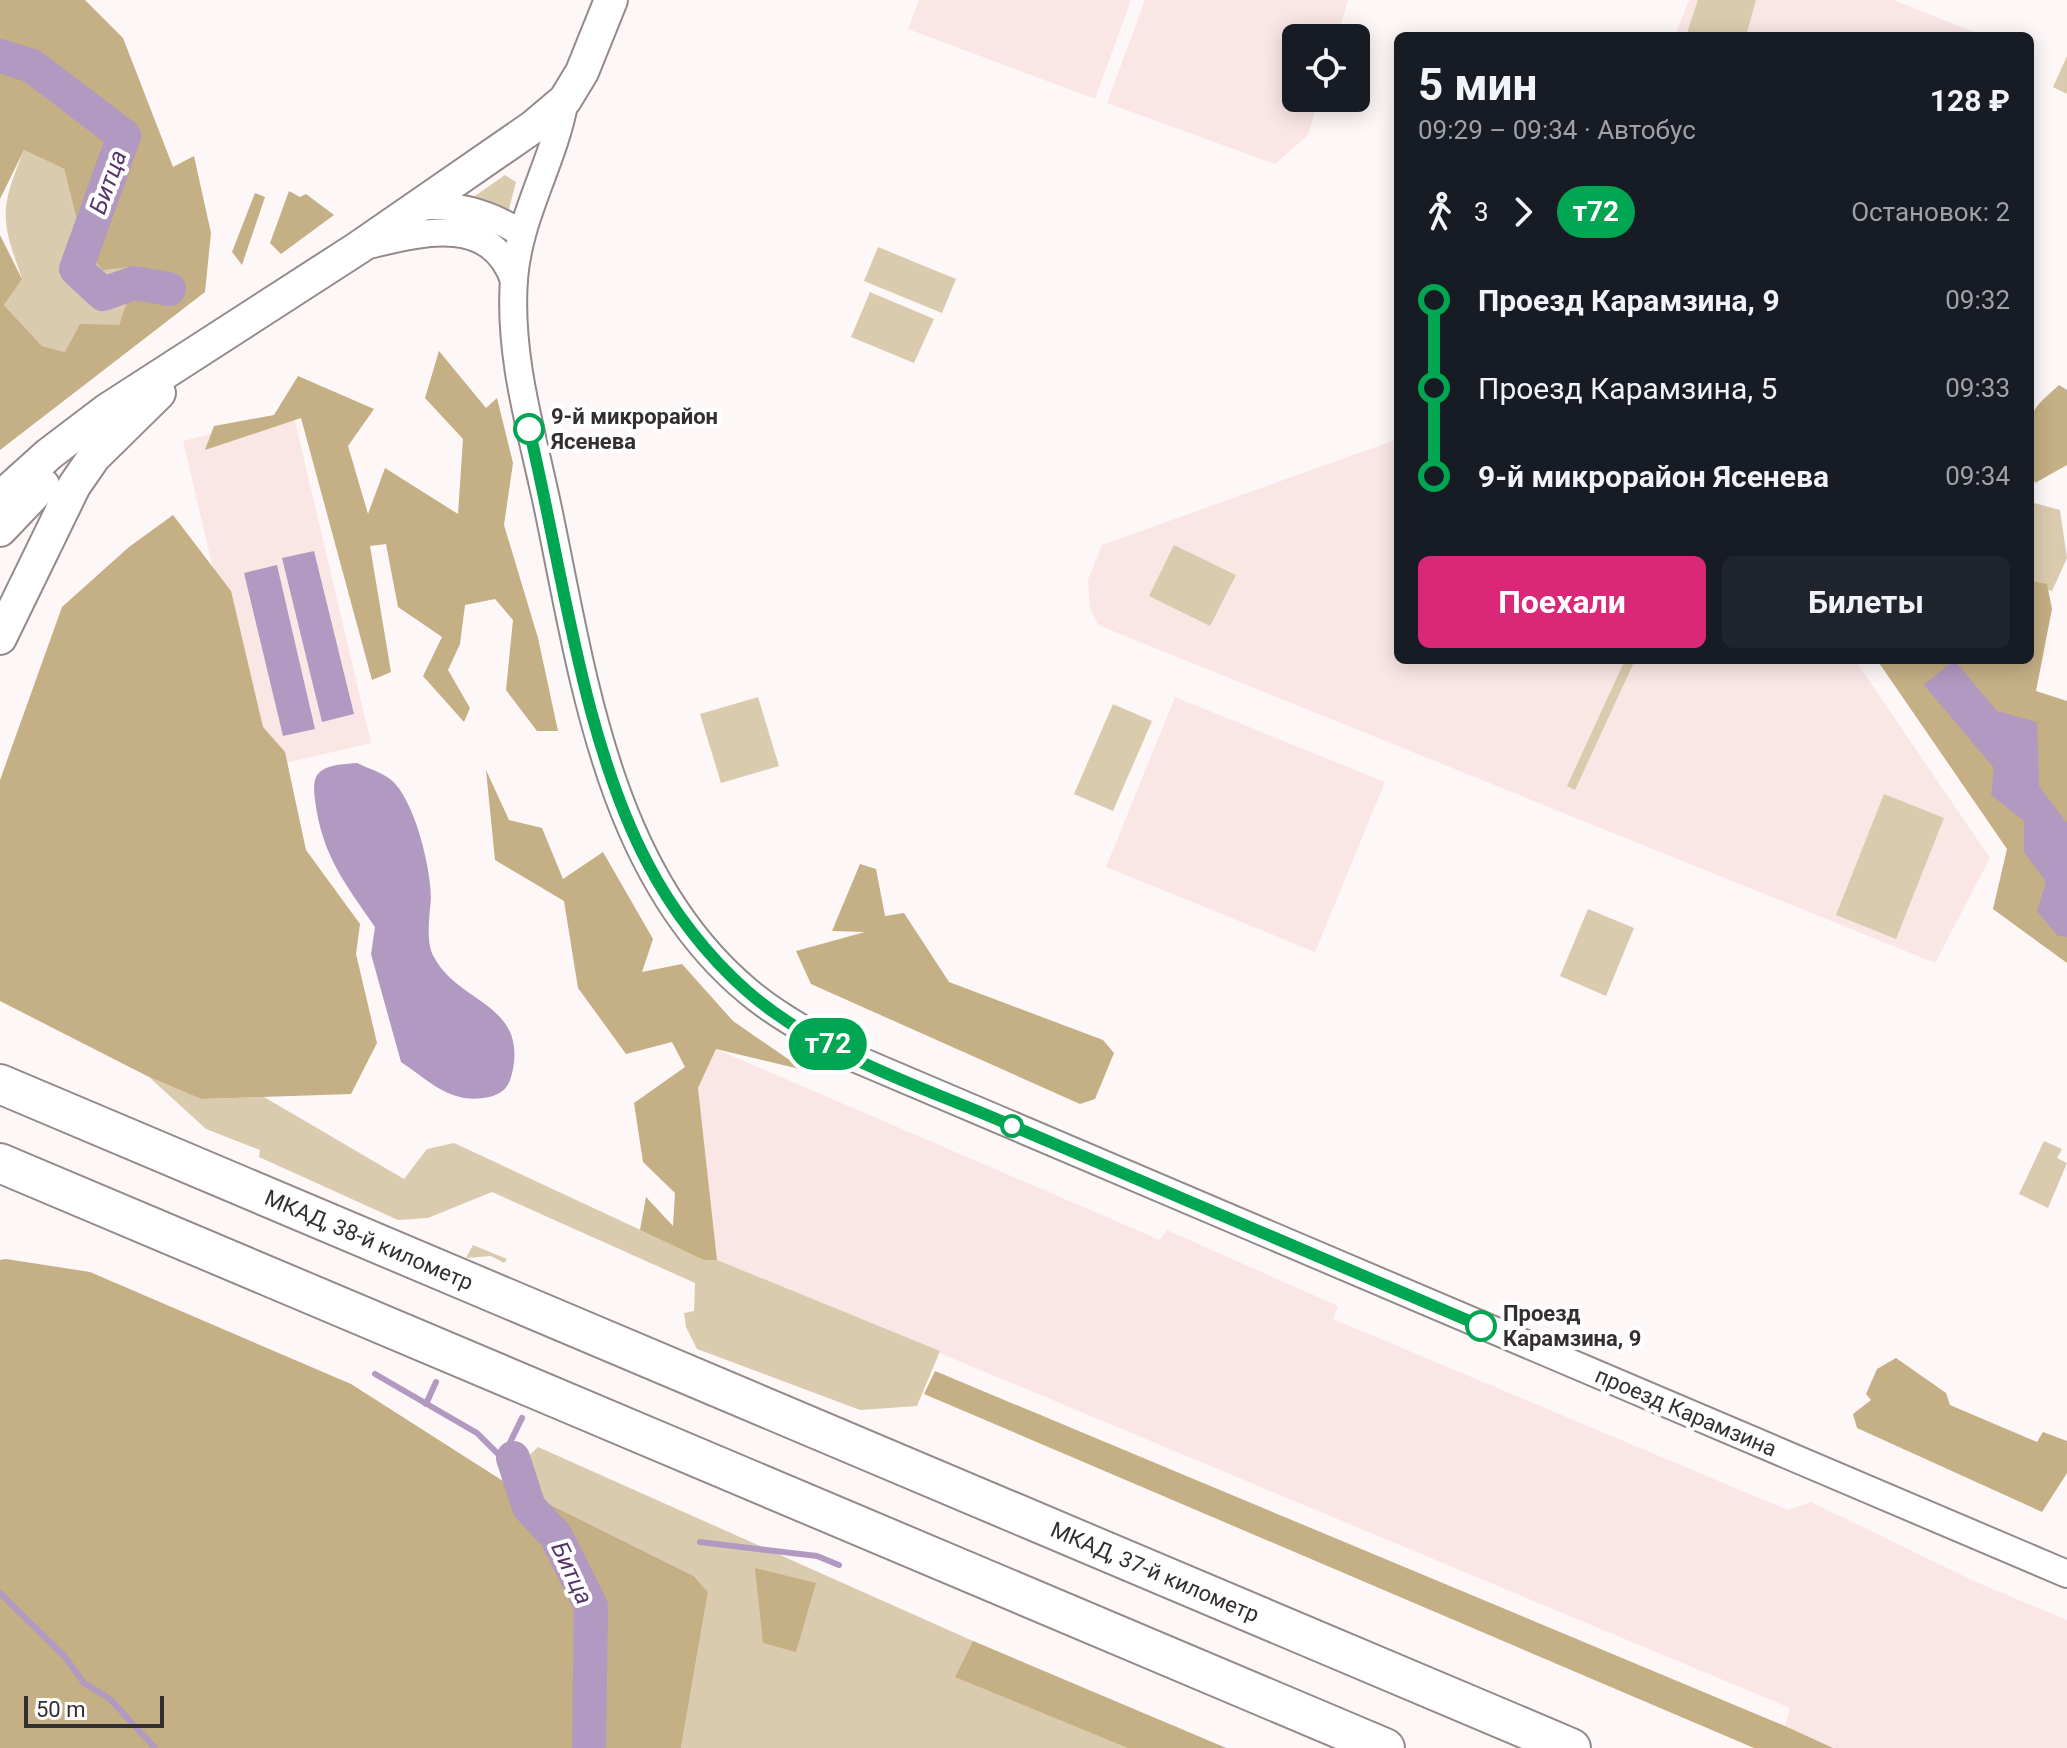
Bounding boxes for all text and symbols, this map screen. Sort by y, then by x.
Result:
map controls [1282,24,1370,112]
button: locate [1282,24,1370,112]
text: 5 мин [1418,59,1537,111]
text: 128 ₽ [1930,83,2010,118]
text: 09:29 – 09:34 · Автобус [1418,115,1696,145]
water label: Битца [84,146,132,218]
icon: walk [1418,190,1462,234]
icon: forward [1501,190,1545,234]
text: т72 [1573,195,1619,228]
text: 3 [1474,197,1489,227]
text: Остановок: 2 [1851,197,2010,227]
text: Проезд Карамзина, 9 [1478,283,1780,318]
text: 09:32 [1945,285,2010,315]
text: Проезд Карамзина, 5 [1478,371,1777,406]
text: 09:33 [1945,373,2010,403]
place label: 9-й микрорайон Ясенева [550,404,718,454]
marker: 9-й микрорайон Ясенева [514,414,544,444]
text: 9-й микрорайон Ясенева [1478,459,1829,494]
text: 09:34 [1945,461,2010,491]
button: Поехали [1418,556,1706,648]
button: Билеты [1722,556,2010,648]
line badge: т72 [782,1018,874,1070]
text: т72 [805,1027,851,1060]
unlabelled marker [1001,1115,1023,1137]
street label: МКАД, 38-й километр [261,1185,477,1295]
place label: Проезд Карамзина, 9 [1503,1301,1641,1351]
marker: Проезд Карамзина, 9 [1466,1311,1496,1341]
street label: проезд Карамзина [1592,1363,1780,1461]
street label: МКАД, 37-й километр [1047,1517,1263,1627]
water label: Битца [545,1537,599,1609]
scale bar [24,1692,164,1728]
text: 50 m [36,1697,85,1722]

